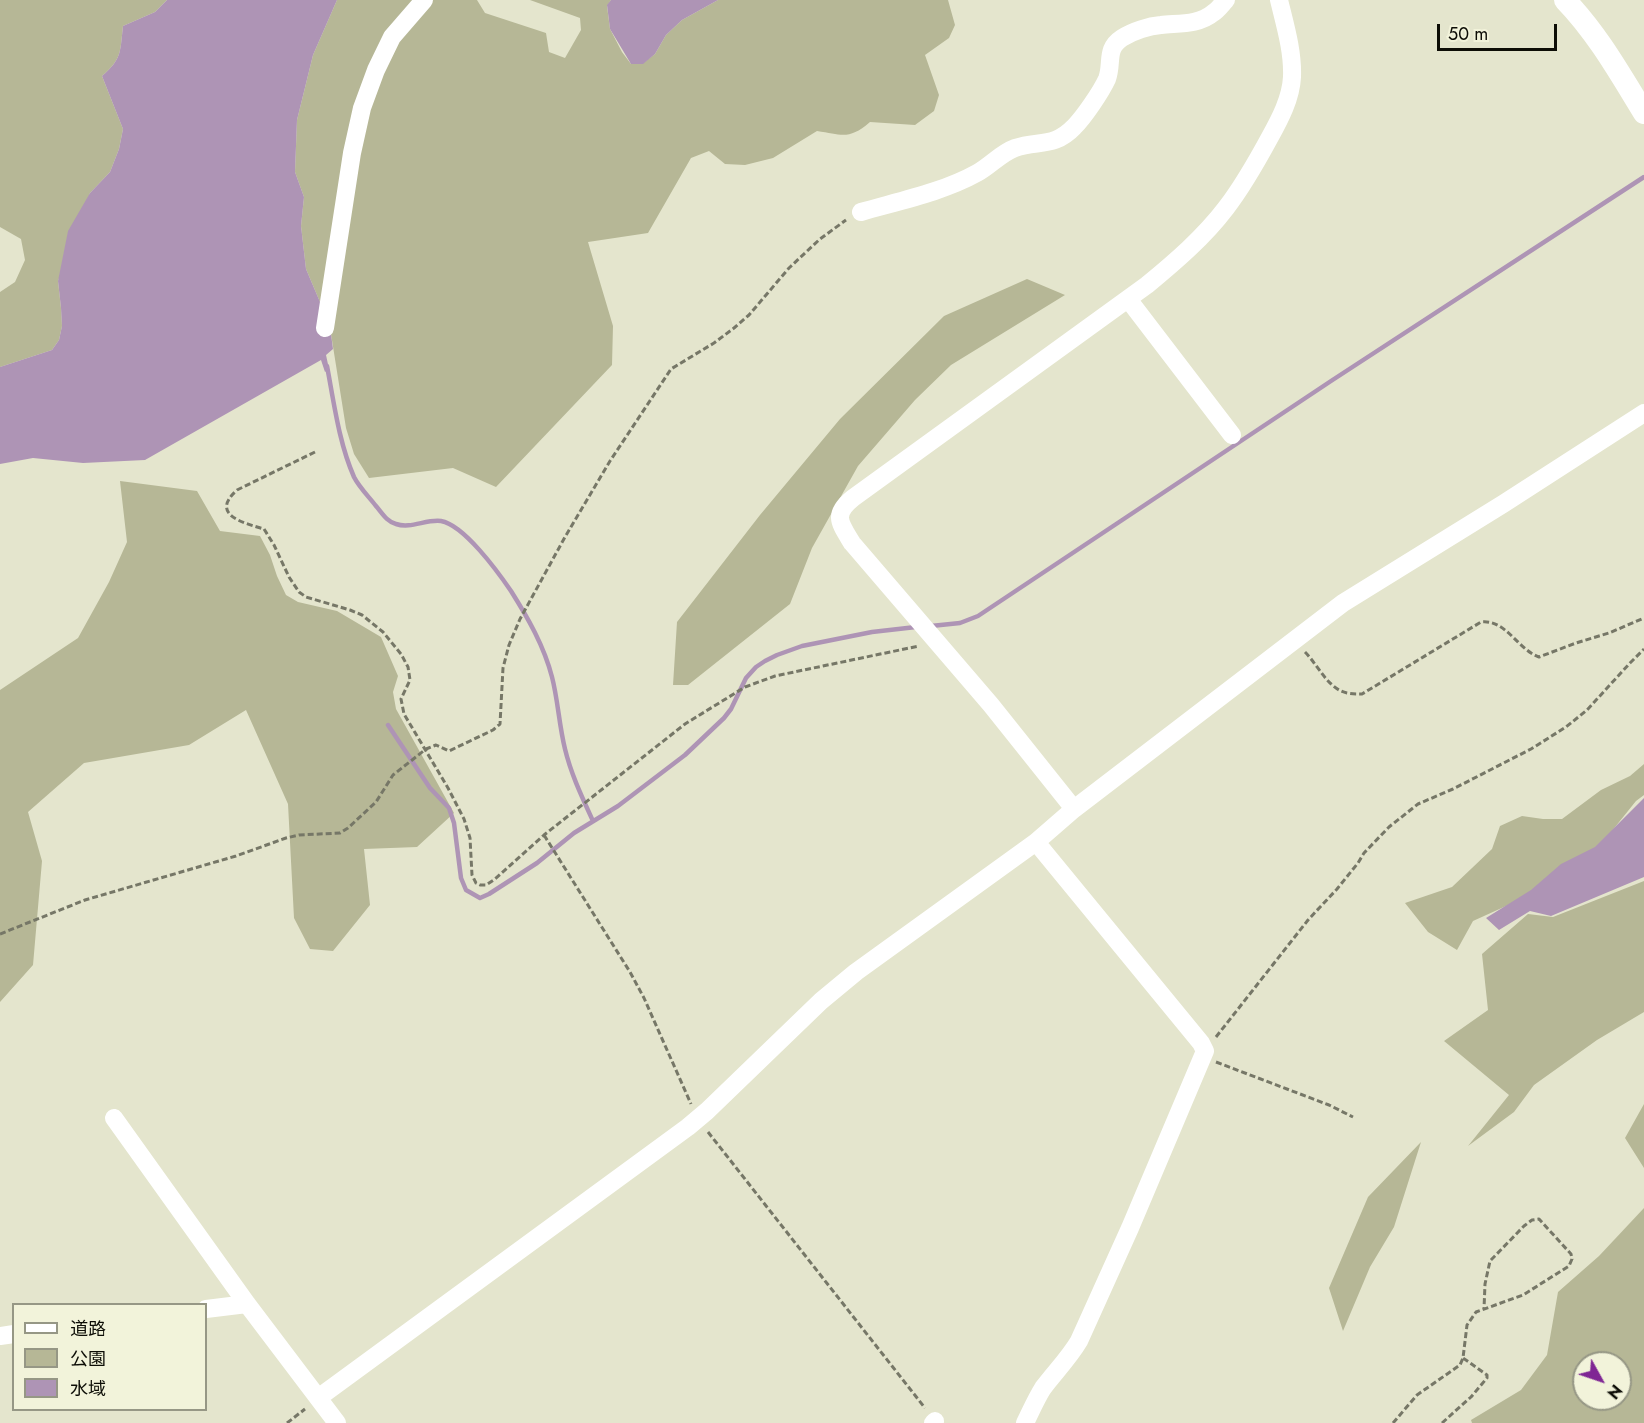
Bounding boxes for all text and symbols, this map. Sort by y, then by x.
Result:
scale bar [1440,12,1560,50]
text: 50 m [1448,21,1488,47]
legend [12,1303,207,1411]
text: 道路 [70,1316,106,1342]
text: 公園 [70,1346,106,1372]
north arrow [1572,1351,1632,1411]
text: 水域 [70,1376,106,1402]
text: N [1602,1379,1628,1404]

